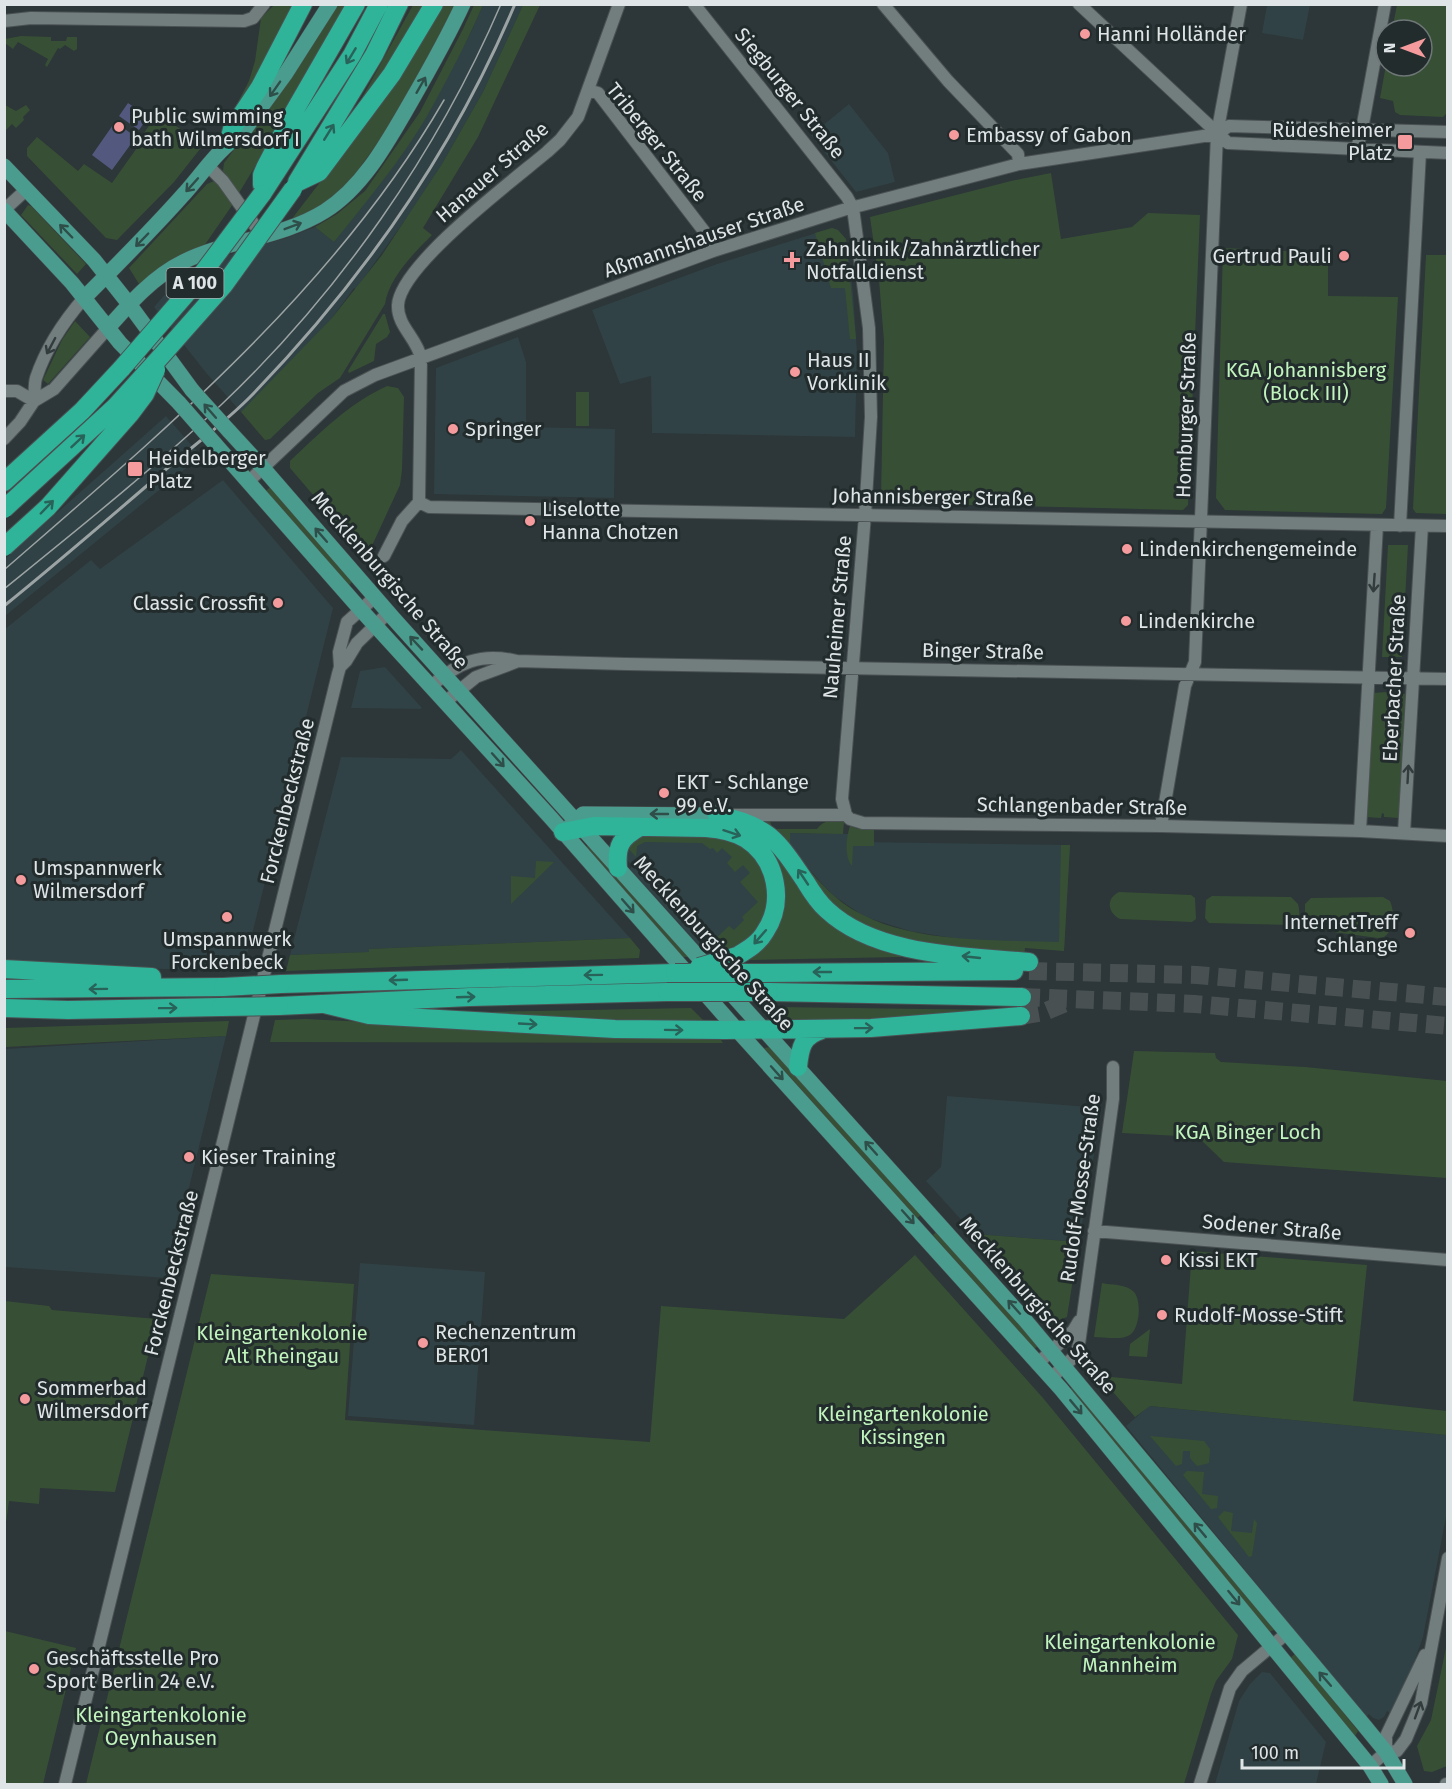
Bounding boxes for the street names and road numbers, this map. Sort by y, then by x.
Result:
street label: Siegburger Straße [730,23,850,163]
street label: Triberger Straße [602,78,712,206]
street label: Hanauer Straße [431,117,553,227]
street label: Aßmannshauser Straße [601,191,807,283]
road number: A 100 [166,268,224,298]
street label: Homburger Straße [1171,332,1201,498]
street label: Johannisberger Straße [832,483,1034,511]
street label: Mecklenburgische Straße [306,486,474,674]
street label: Nauheimer Straße [818,534,856,700]
street label: Eberbacher Straße [1378,594,1410,762]
street label: Binger Straße [922,638,1044,664]
street label: Forckenbeckstraße [255,716,319,886]
street label: Schlangenbader Straße [977,792,1187,820]
street label: Mecklenburgische Straße [629,851,799,1035]
street label: Rudolf-Mosse-Straße [1055,1092,1105,1284]
street label: Forckenbeckstraße [139,1188,203,1358]
street label: Sodener Straße [1201,1209,1343,1245]
street label: Mecklenburgische Straße [954,1211,1122,1399]

